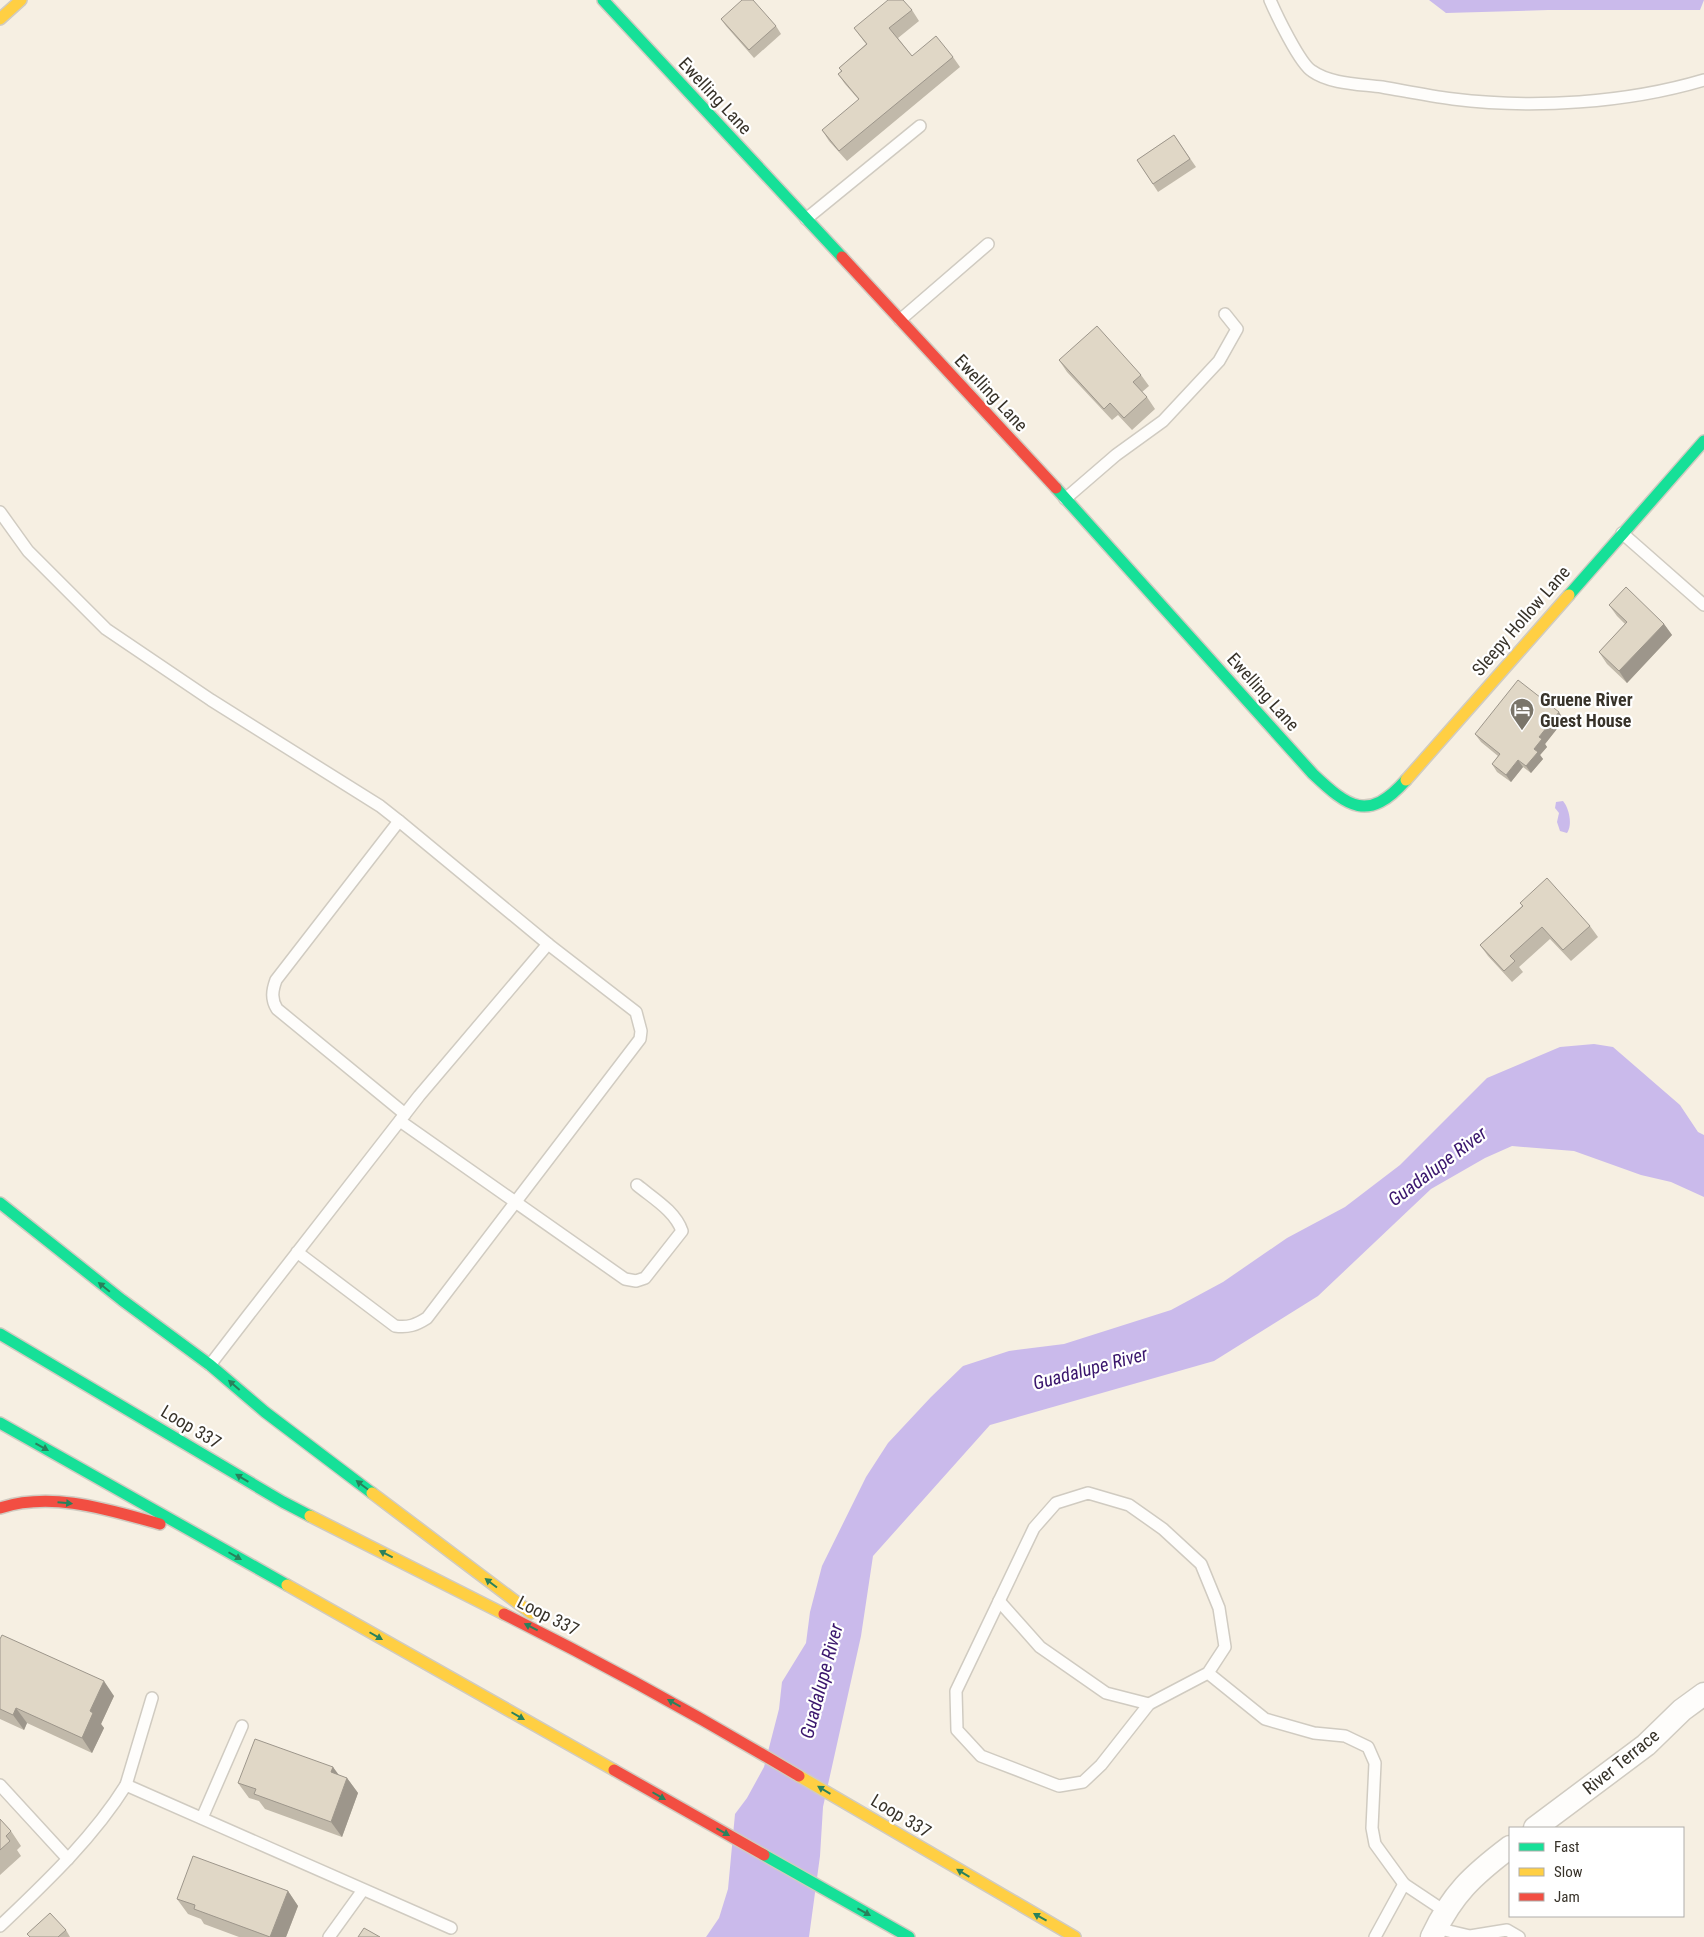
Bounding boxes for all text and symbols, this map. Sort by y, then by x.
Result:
street label: Ewelling Lane [674,53,756,138]
street label: Ewelling Lane [950,350,1032,435]
street label: Sleepy Hollow Lane [1467,562,1574,680]
street label: Ewelling Lane [1223,648,1304,735]
place label: Gruene River Guest House [1540,689,1633,731]
hotel icon: Gruene River Guest House [1509,697,1535,731]
water label: Guadalupe River [1383,1122,1492,1211]
one-way arrow [98,1281,111,1292]
water label: Guadalupe River [1030,1342,1150,1395]
one-way arrow [227,1380,240,1391]
street label: Loop 337 [157,1400,225,1453]
one-way arrow [35,1443,50,1451]
one-way arrow [236,1473,249,1482]
one-way arrow [356,1480,369,1491]
one-way arrow [57,1499,73,1507]
one-way arrow [378,1550,393,1558]
one-way arrow [228,1551,241,1560]
one-way arrow [484,1578,498,1588]
street label: Loop 337 [514,1591,583,1640]
water label: Guadalupe River [795,1621,848,1741]
one-way arrow [524,1623,538,1631]
one-way arrow [370,1631,383,1640]
one-way arrow [667,1699,681,1708]
one-way arrow [510,1712,525,1720]
street label: River Terrace [1578,1725,1663,1799]
one-way arrow [817,1785,830,1794]
street label: Loop 337 [867,1789,935,1842]
one-way arrow [651,1792,666,1800]
legend [1509,1827,1684,1917]
one-way arrow [715,1828,730,1836]
text: Fast [1554,1838,1579,1856]
text: Slow [1554,1863,1583,1881]
one-way arrow [957,1868,970,1877]
text: Jam [1554,1888,1580,1906]
one-way arrow [857,1908,872,1916]
one-way arrow [1034,1913,1047,1922]

